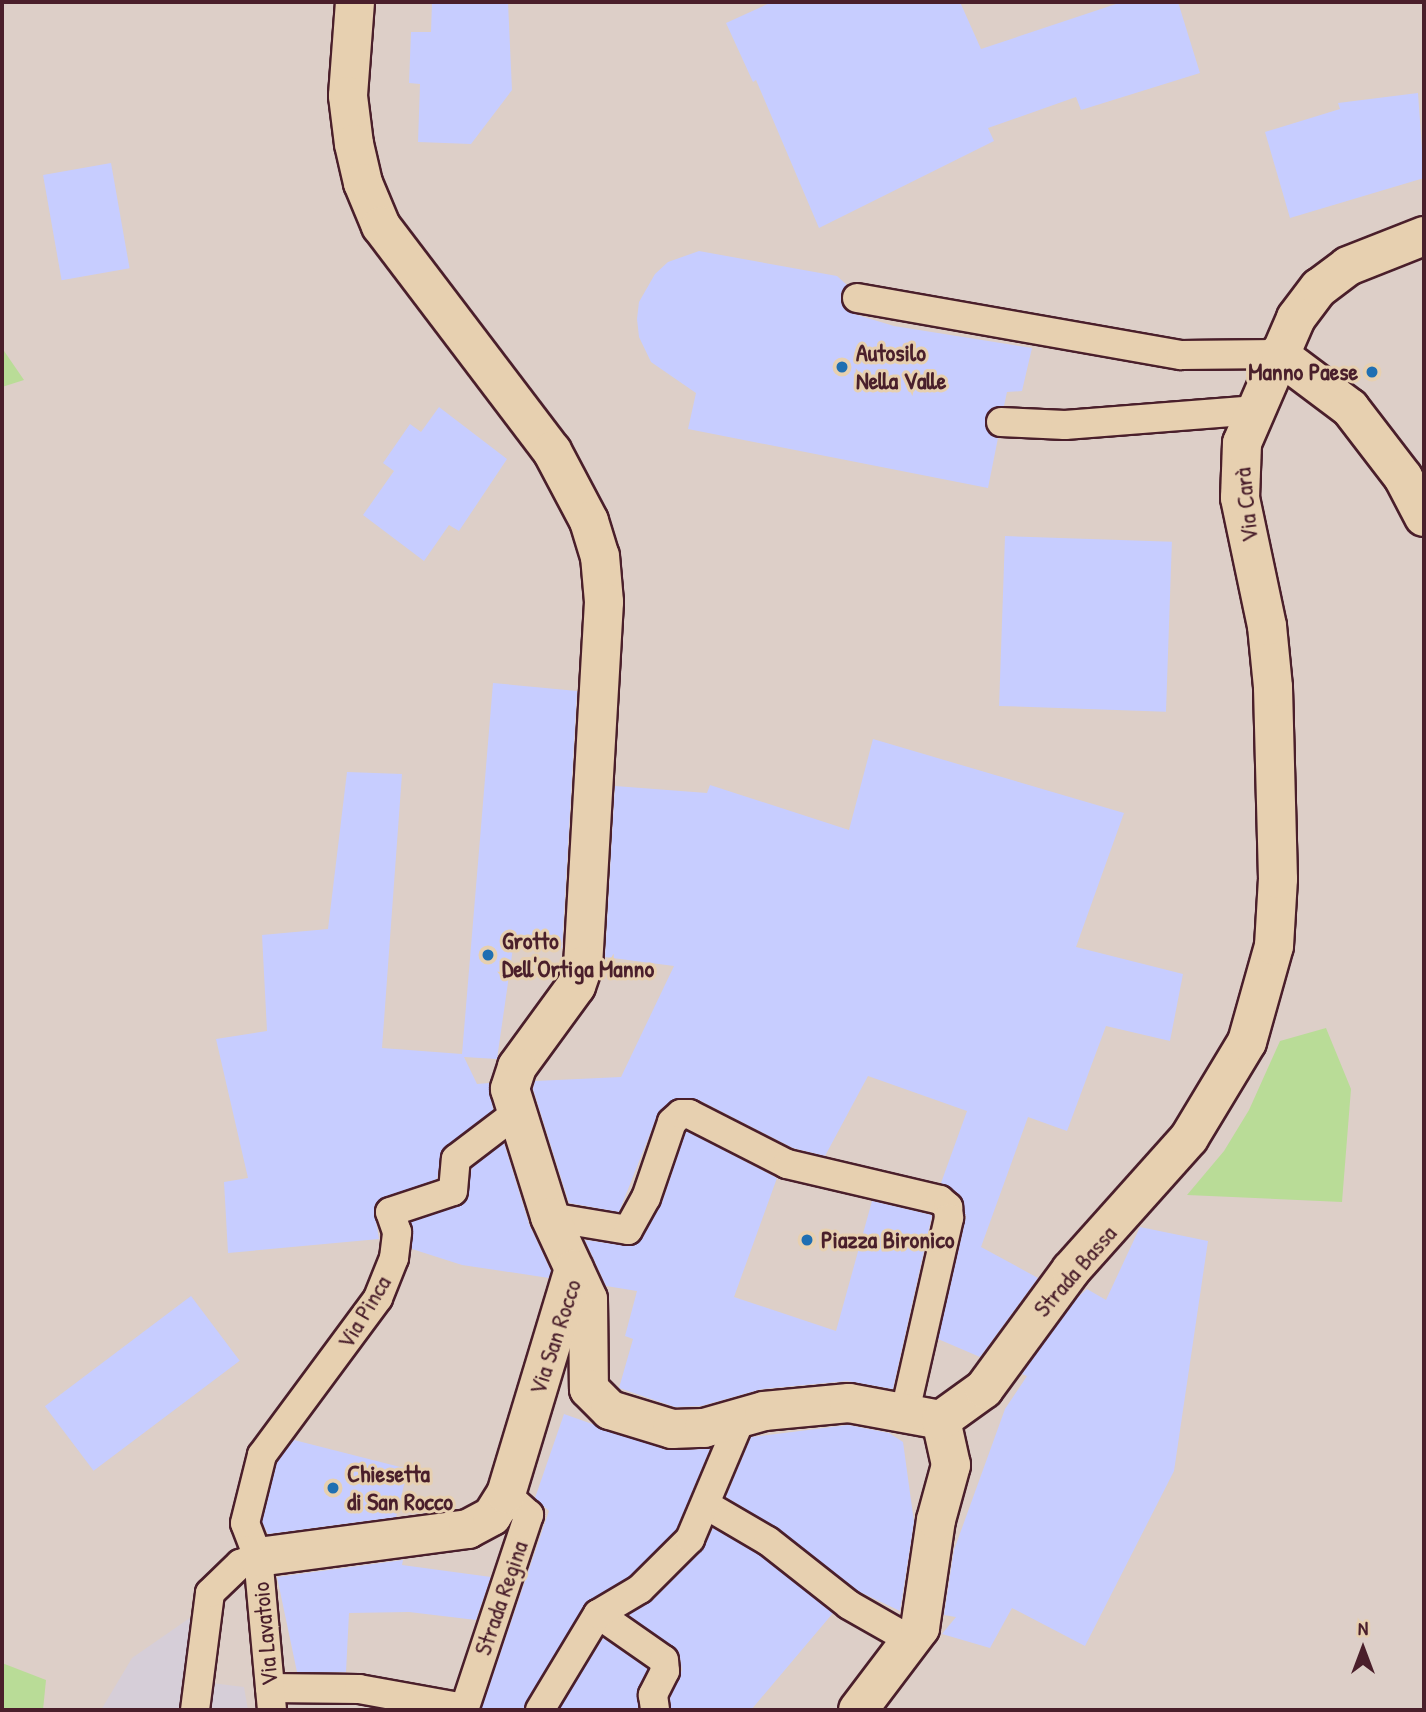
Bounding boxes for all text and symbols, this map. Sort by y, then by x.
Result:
place label: Autosilo Nella Valle [856,339,946,395]
place label: Manno Paese [1248,358,1358,386]
marker: Autosilo Nella Valle [834,359,850,375]
marker: Manno Paese [1364,364,1380,380]
street label: Via Carà [1228,466,1264,544]
place label: Grotto Dell'Ortiga Manno [502,927,654,983]
marker: Grotto Dell'Ortiga Manno [480,947,496,963]
street label: Strada Bassa [1028,1219,1122,1323]
place label: Piazza Bironico [821,1226,954,1254]
marker: Piazza Bironico [799,1232,815,1248]
street label: Via Pinca [331,1270,397,1354]
street label: Via San Rocco [523,1276,587,1398]
place label: Chiesetta di San Rocco [347,1460,453,1516]
marker: Chiesetta di San Rocco [325,1480,341,1496]
street label: Strada Regina [468,1537,534,1659]
street label: Via Lavatoio [246,1581,284,1687]
north arrow [1328,1614,1398,1684]
text: N [1358,1615,1368,1641]

